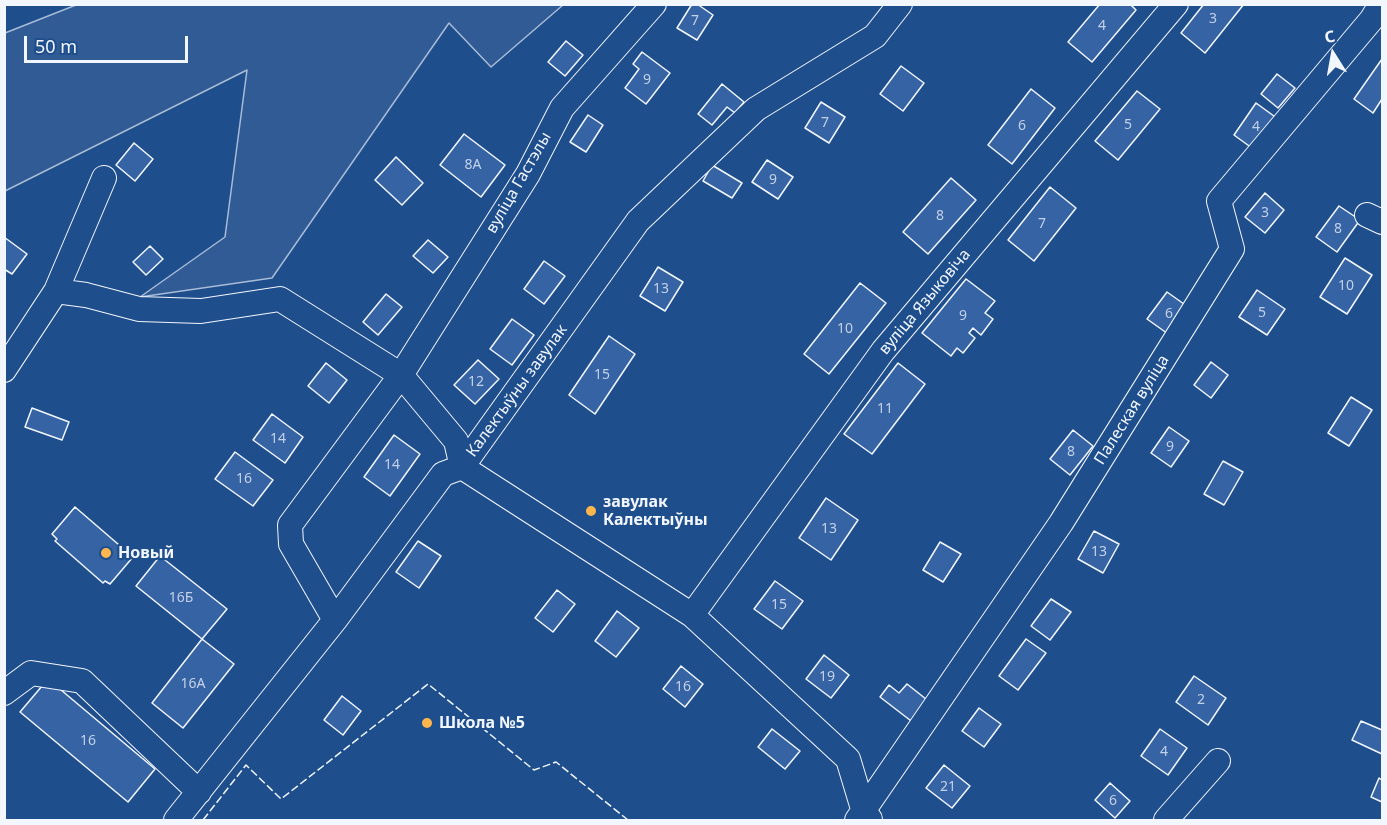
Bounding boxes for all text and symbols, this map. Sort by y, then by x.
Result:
house number: 3 [1209,11,1217,27]
house number: 7 [691,13,699,29]
house number: 4 [1098,18,1106,34]
scale bar [27,24,190,62]
north arrow [1303,24,1363,84]
text: С [1322,25,1337,48]
text: 50 m [35,34,77,58]
house number: 9 [643,72,651,88]
house number: 7 [821,115,829,131]
house number: 5 [1124,117,1132,133]
house number: 6 [1018,118,1026,134]
house number: 4 [1252,119,1260,135]
street label: вуліца Гастэлы [482,129,556,237]
house number: 8А [465,157,481,173]
house number: 9 [769,172,777,188]
house number: 3 [1261,205,1269,221]
house number: 8 [936,208,944,224]
house number: 7 [1038,216,1046,232]
house number: 8 [1334,221,1342,237]
street label: вуліца Языковіча [875,245,975,359]
house number: 10 [1338,278,1354,294]
house number: 13 [653,281,669,297]
house number: 5 [1258,305,1266,321]
house number: 6 [1165,306,1173,322]
house number: 9 [959,308,967,324]
street label: Калектыўны завулак [463,321,571,461]
house number: 10 [837,321,853,337]
street label: Палеская вуліца [1091,352,1173,468]
house number: 15 [594,367,610,383]
house number: 12 [468,374,484,390]
house number: 11 [877,401,893,417]
house number: 14 [270,431,286,447]
house number: 9 [1166,439,1174,455]
house number: 8 [1067,444,1075,460]
house number: 14 [384,457,400,473]
house number: 16 [236,471,252,487]
place label: завулак Калектыўны [603,492,708,530]
marker: завулак Калектыўны [584,504,598,518]
house number: 13 [821,521,837,537]
place label: Новый [118,543,174,563]
house number: 13 [1091,544,1107,560]
marker: Новый [99,546,113,560]
house number: 16Б [169,590,193,606]
house number: 15 [771,597,787,613]
house number: 19 [819,669,835,685]
house number: 16А [181,676,205,692]
house number: 16 [675,679,691,695]
house number: 2 [1197,692,1205,708]
place label: Школа №5 [439,713,525,733]
marker: Школа №5 [420,716,434,730]
house number: 16 [80,733,96,749]
house number: 4 [1160,744,1168,760]
house number: 21 [940,779,956,795]
house number: 6 [1109,793,1117,809]

